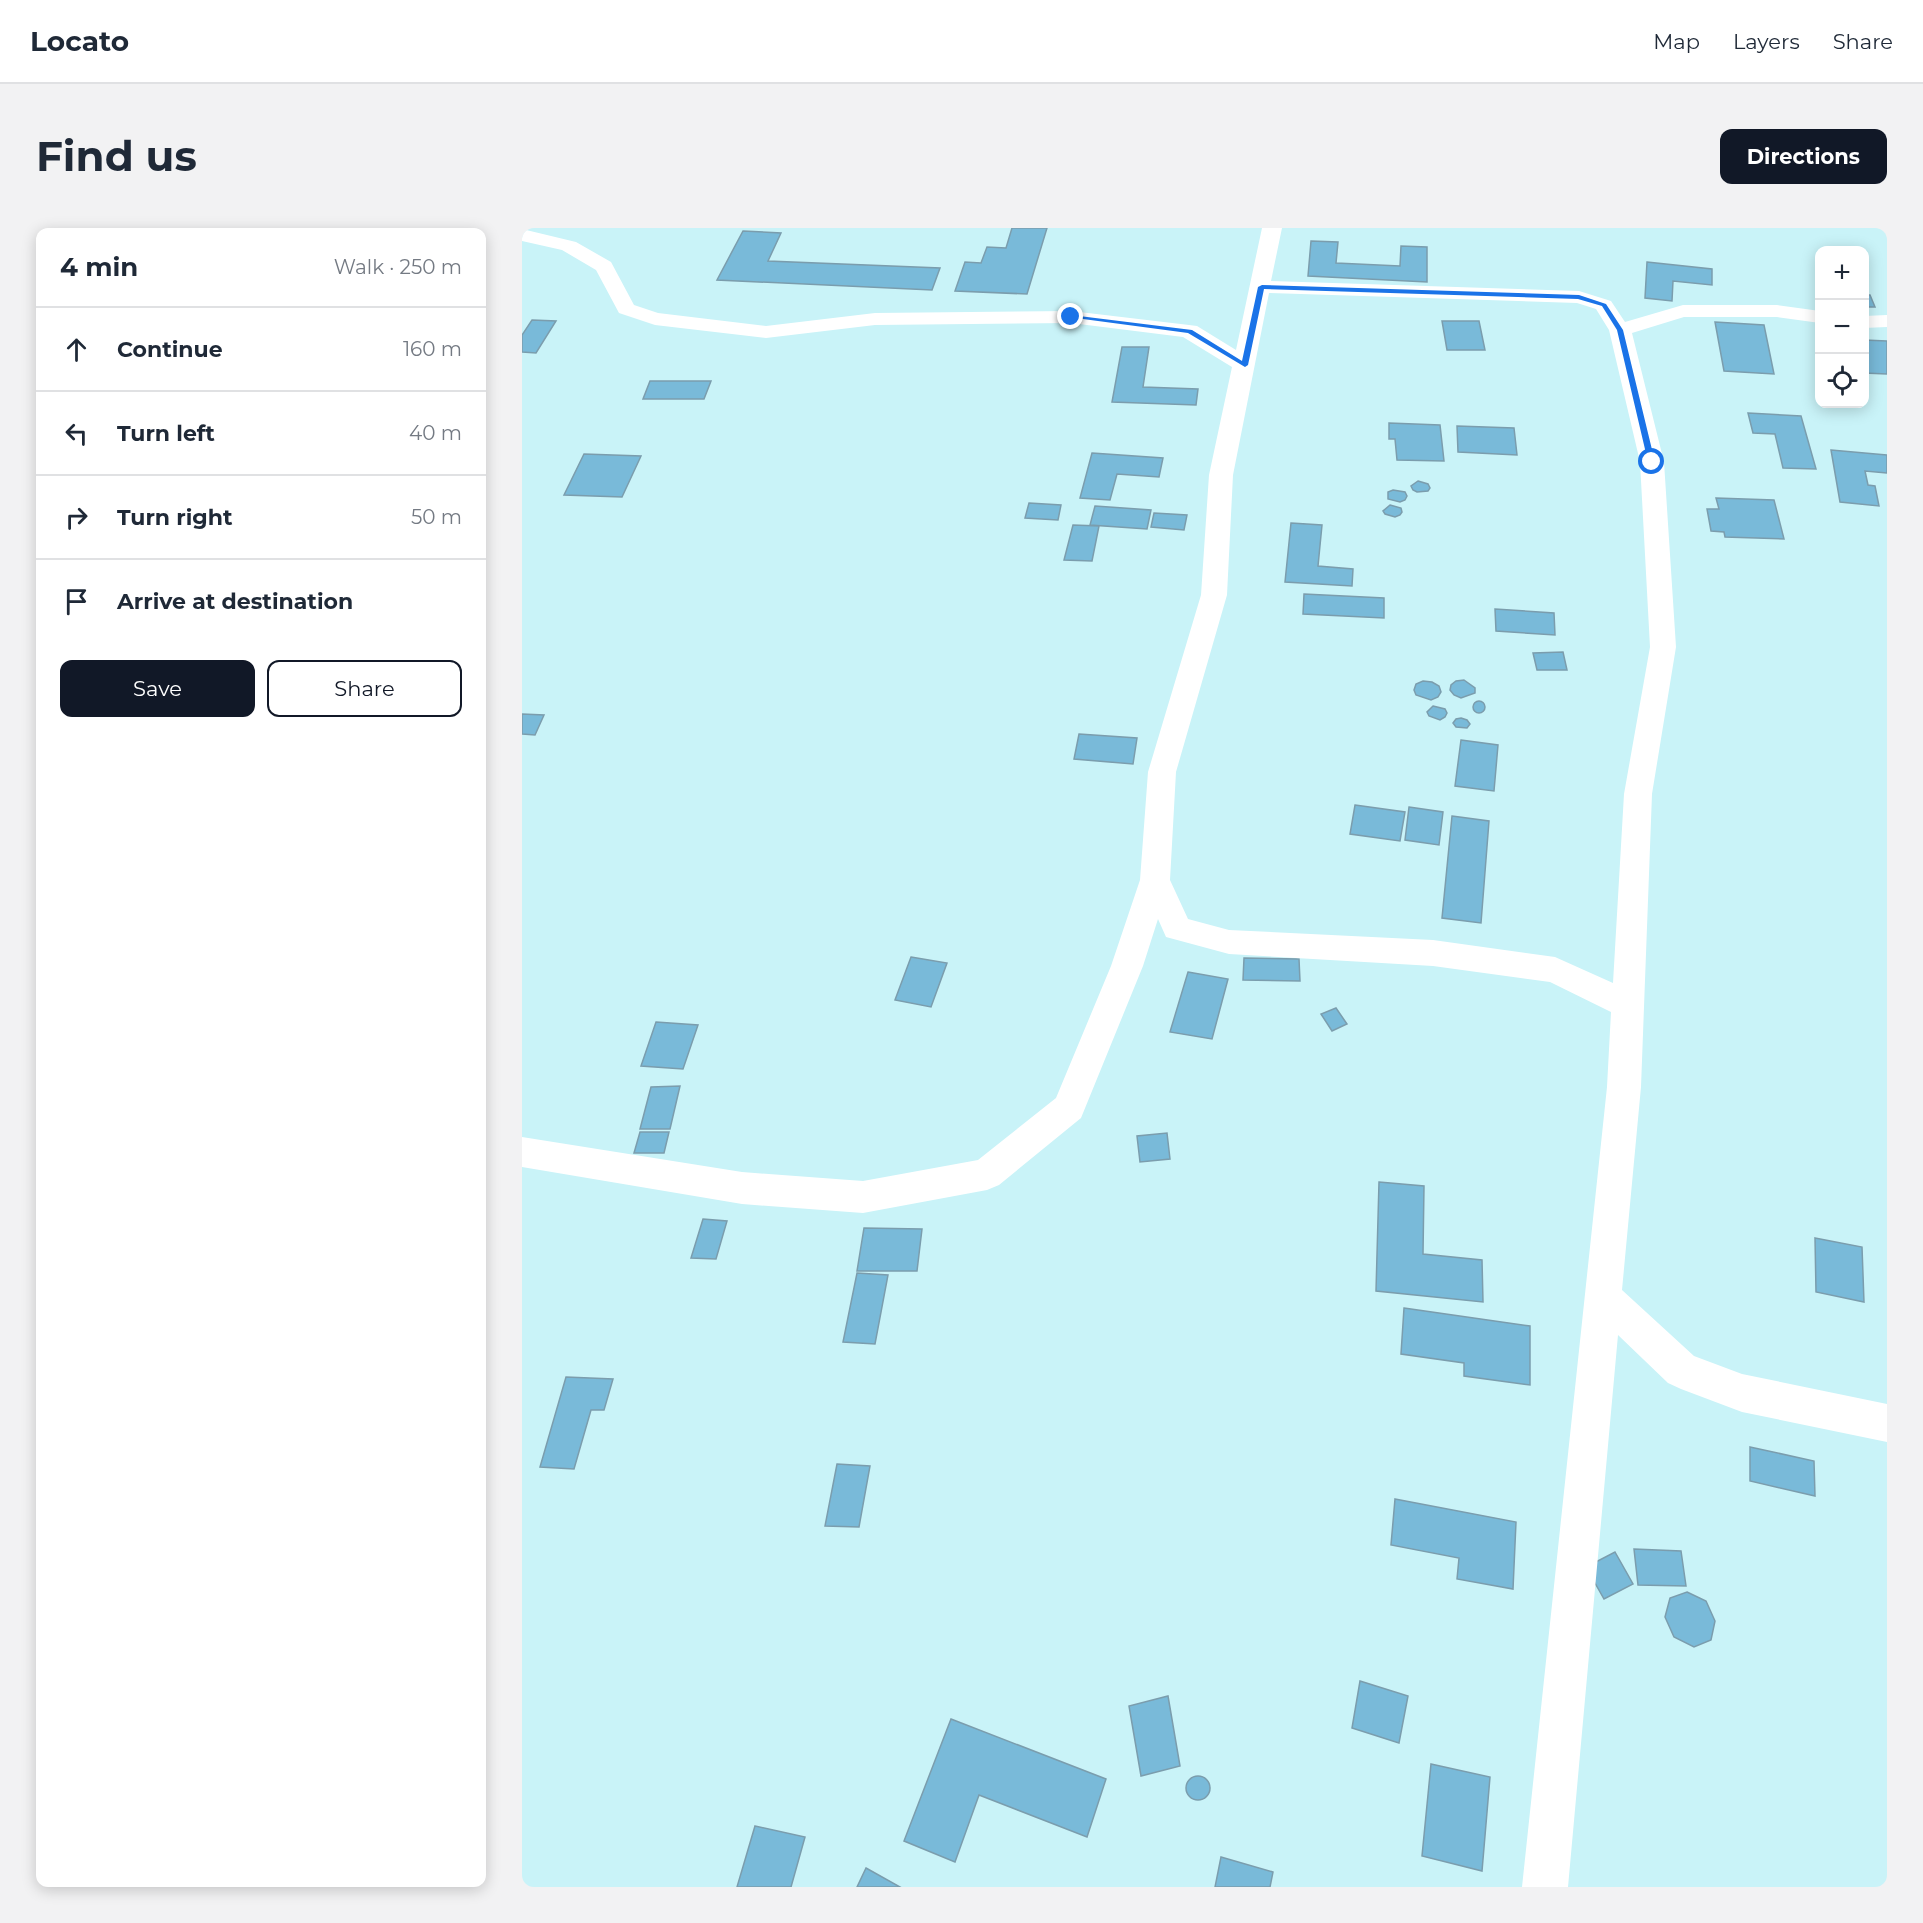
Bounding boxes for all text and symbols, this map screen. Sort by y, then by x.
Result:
text: Locato [30,24,129,58]
text: Map [1653,29,1700,54]
text: Layers [1733,29,1800,54]
text: Share [1833,29,1893,54]
button: Directions [1720,129,1887,184]
text: Find us [36,130,197,182]
map controls [1815,246,1869,408]
button: + [1815,246,1869,300]
text: 4 min [60,251,138,283]
text: Walk · 250 m [334,255,462,279]
button: − [1815,300,1869,354]
route end [1057,303,1083,329]
icon: ahead [60,333,93,366]
text: Continue [117,336,223,363]
text: 160 m [403,337,462,361]
button: locate [1815,354,1869,408]
icon: left [60,417,93,450]
text: Turn left [117,420,215,447]
text: 40 m [409,421,462,445]
route start [1638,448,1664,474]
icon: right [60,501,93,534]
text: Turn right [117,504,232,531]
text: 50 m [411,505,462,529]
icon: arrive [60,585,93,618]
text: Arrive at destination [117,588,353,615]
button: Save [60,660,255,717]
button: Share [267,660,462,717]

